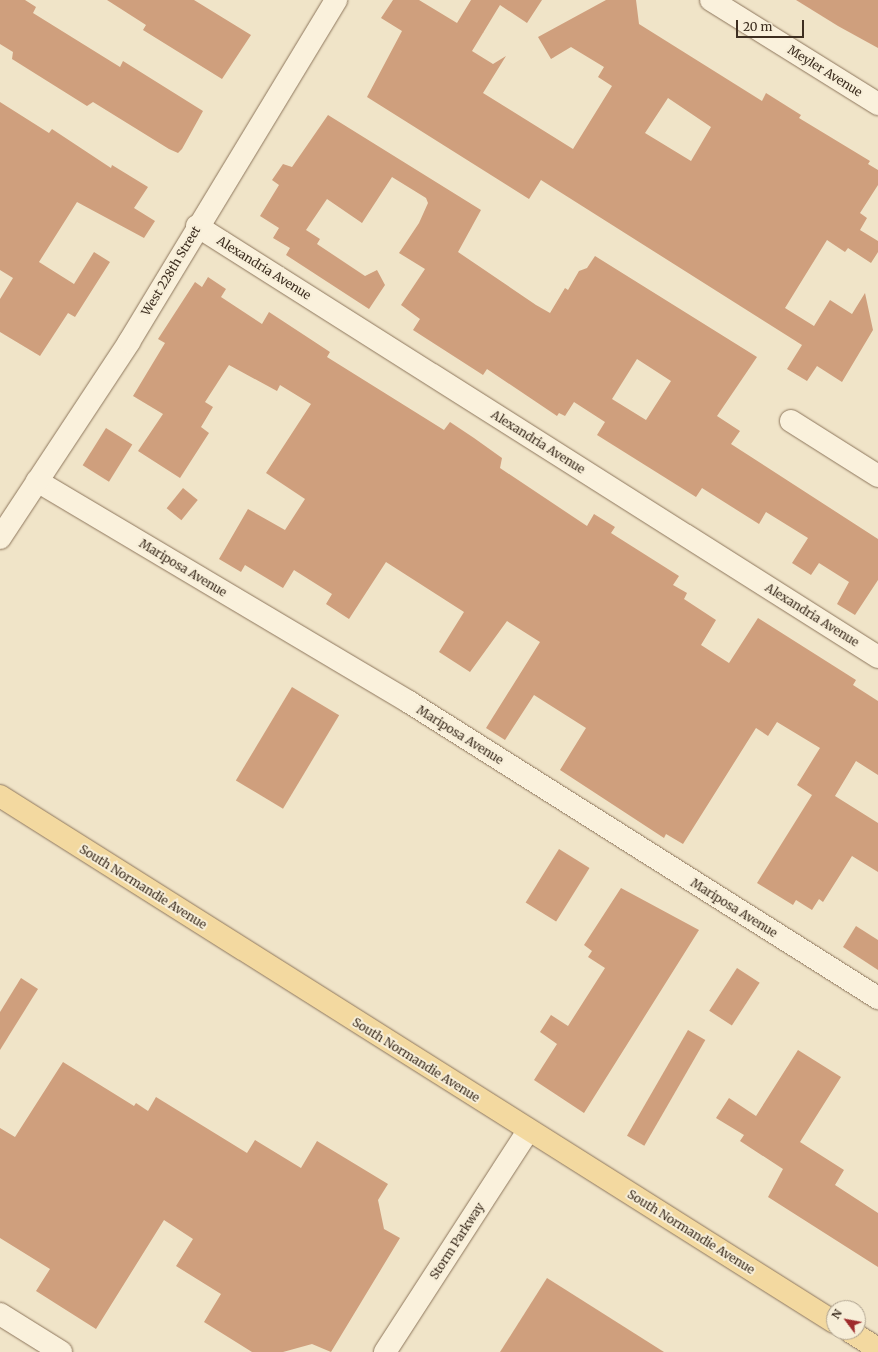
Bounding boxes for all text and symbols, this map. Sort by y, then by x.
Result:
scale bar [738,12,806,38]
text: 20 m [743,19,772,34]
street label: Meyler Avenue [785,42,865,100]
street label: West 228th Street [139,224,203,318]
street label: Alexandria Avenue [214,233,314,303]
street label: Alexandria Avenue [488,407,588,477]
street label: Mariposa Avenue [137,536,229,600]
street label: Alexandria Avenue [762,580,862,650]
street label: Mariposa Avenue [414,703,506,767]
street label: South Normandie Avenue [77,842,209,932]
street label: Mariposa Avenue [688,876,780,940]
street label: South Normandie Avenue [350,1015,482,1105]
street label: South Normandie Avenue [625,1187,757,1277]
street label: Storm Parkway [427,1200,487,1282]
north arrow [826,1300,866,1340]
text: N [828,1307,845,1322]

